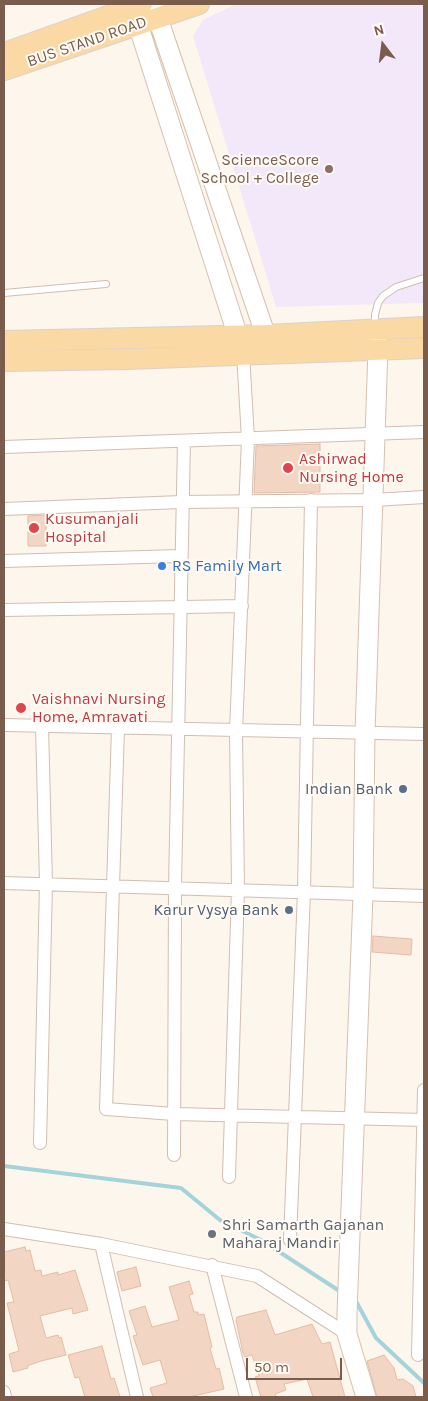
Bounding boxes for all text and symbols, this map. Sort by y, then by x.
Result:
street label: BUS STAND ROAD [25,13,149,71]
north arrow [358,20,408,70]
text: N [372,21,386,40]
place label: ScienceScore School + College [200,150,319,188]
marker: ScienceScore School + College [323,163,335,175]
place label: Ashirwad Nursing Home [299,449,404,487]
marker: Ashirwad Nursing Home [281,461,295,475]
place label: Kusumanjali Hospital [45,509,139,547]
marker: Kusumanjali Hospital [27,521,41,535]
place label: RS Family Mart [172,556,282,576]
marker: RS Family Mart [156,560,168,572]
place label: Vaishnavi Nursing Home, Amravati [32,689,165,727]
marker: Vaishnavi Nursing Home, Amravati [14,701,28,715]
place label: Indian Bank [305,779,393,799]
marker: Indian Bank [397,783,409,795]
place label: Karur Vysya Bank [153,900,279,920]
marker: Karur Vysya Bank [283,904,295,916]
place label: Shri Samarth Gajanan Maharaj Mandir [222,1215,384,1253]
marker: Shri Samarth Gajanan Maharaj Mandir [206,1228,218,1240]
scale bar [248,1348,344,1380]
text: 50 m [254,1358,289,1376]

